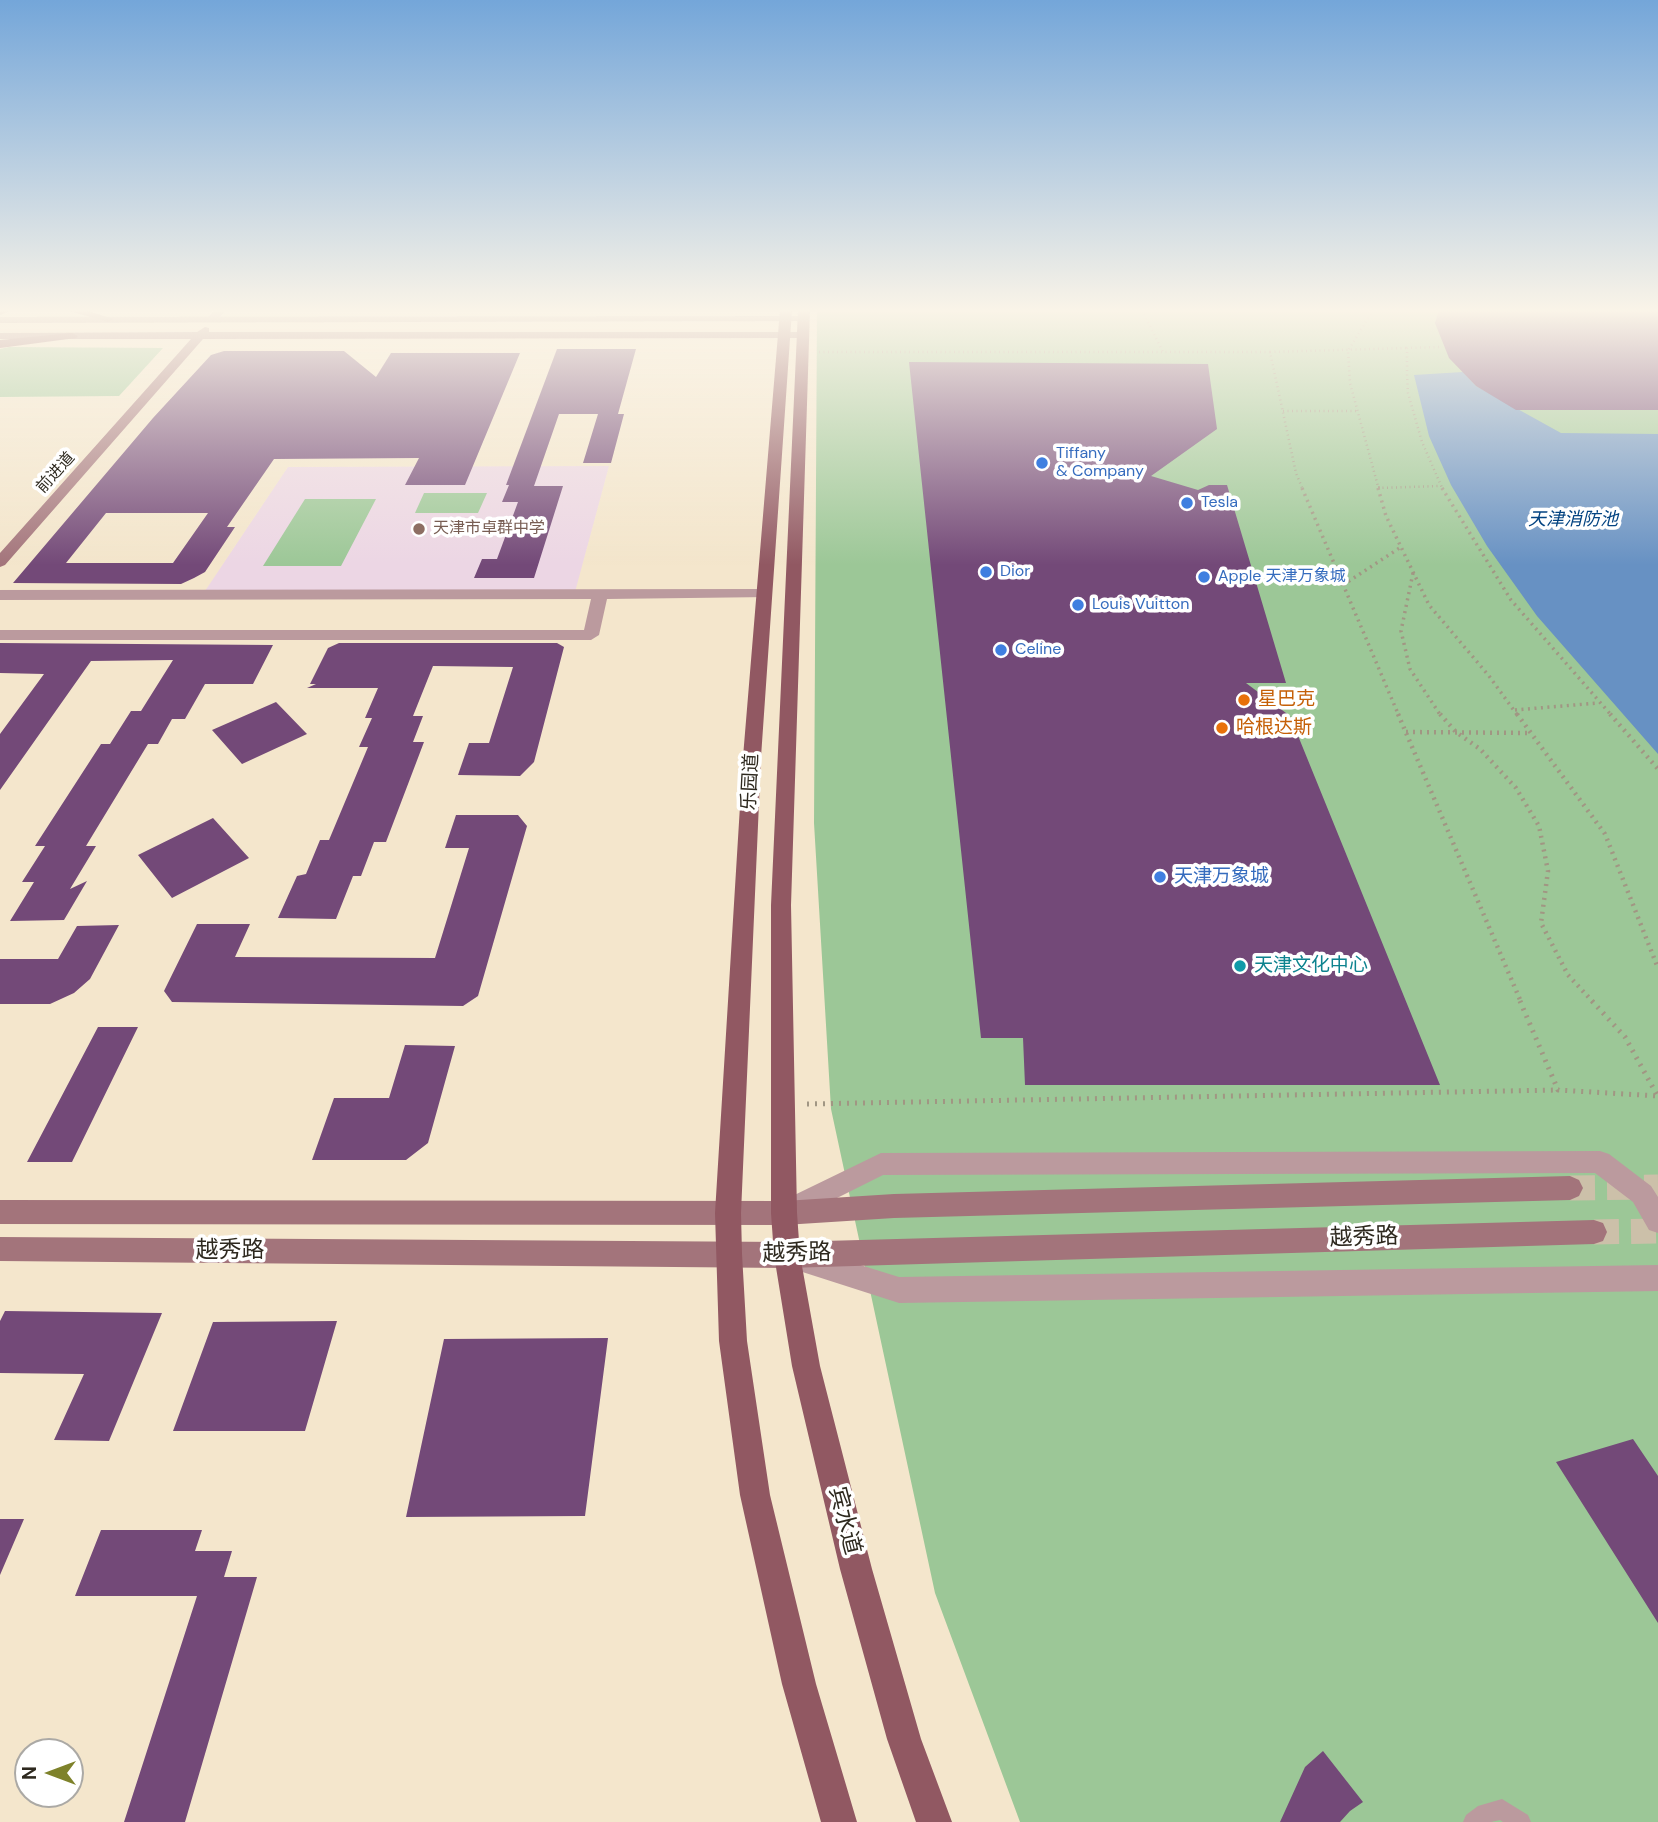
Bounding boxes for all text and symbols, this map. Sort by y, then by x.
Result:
place label: Tiffany & Company [1056,444,1144,482]
street label: 前进道 [33,449,79,497]
marker: Tiffany & Company [1034,455,1050,471]
place label: Tesla [1201,493,1238,513]
marker: Tesla [1179,495,1195,511]
water label: 天津消防池 [1528,509,1618,531]
place label: 天津市卓群中学 [433,519,545,539]
marker: 天津市卓群中学 [411,521,427,537]
place label: Dior [1000,562,1030,582]
marker: Dior [978,564,994,580]
place label: Apple 天津万象城 [1218,567,1346,587]
marker: Apple 天津万象城 [1196,569,1212,585]
place label: Louis Vuitton [1092,595,1189,615]
marker: Louis Vuitton [1070,597,1086,613]
place label: Celine [1015,640,1061,660]
marker: Celine [993,642,1009,658]
place label: 星巴克 [1258,689,1315,711]
marker: 星巴克 [1236,692,1252,708]
place label: 哈根达斯 [1236,717,1312,739]
marker: 哈根达斯 [1214,720,1230,736]
street label: 乐园道 [738,753,764,811]
place label: 天津万象城 [1174,866,1269,888]
marker: 天津万象城 [1152,869,1168,885]
place label: 天津文化中心 [1254,955,1368,977]
marker: 天津文化中心 [1232,958,1248,974]
street label: 越秀路 [1329,1223,1399,1253]
street label: 越秀路 [196,1237,264,1265]
street label: 越秀路 [762,1240,832,1268]
street label: 宾水道 [822,1484,866,1558]
north arrow [14,1738,84,1808]
text: N [17,1766,42,1780]

